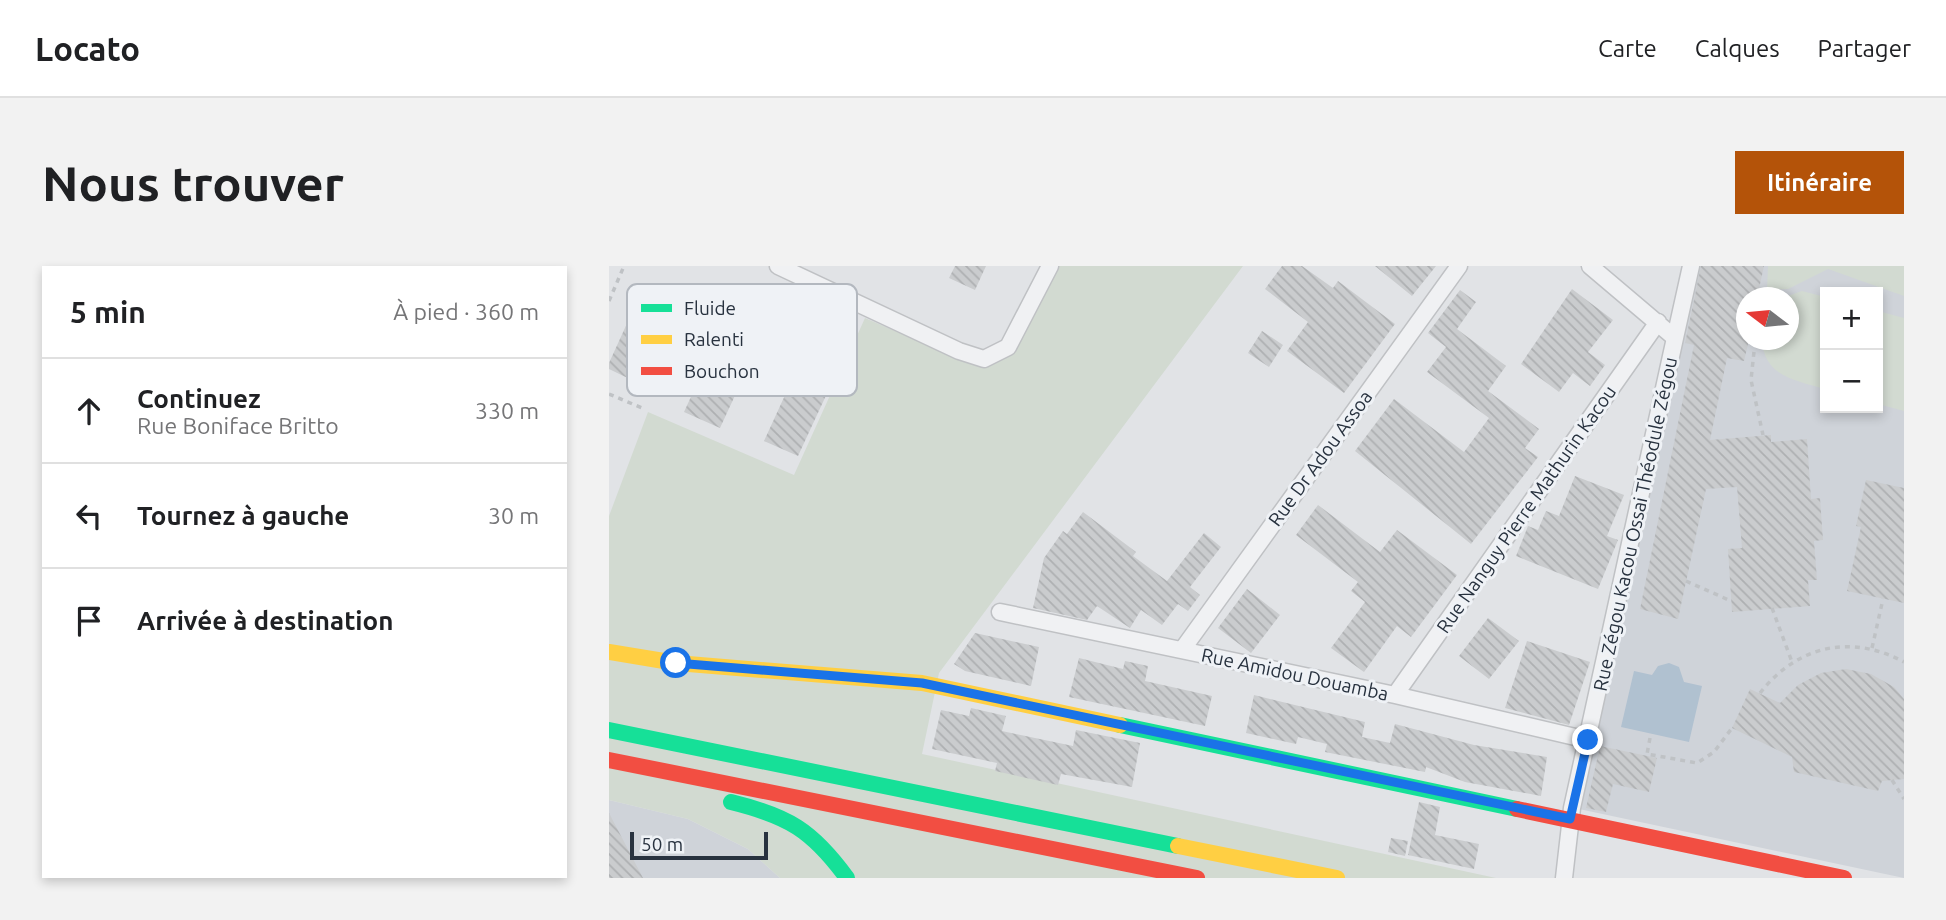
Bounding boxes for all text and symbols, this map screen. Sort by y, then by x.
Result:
text: Locato [35,30,140,67]
text: Carte [1598,35,1657,62]
text: Calques [1695,35,1780,62]
text: Partager [1818,35,1911,62]
button: Itinéraire [1735,151,1904,214]
text: Nous trouver [42,155,344,210]
legend [627,284,857,396]
north arrow [1736,287,1799,350]
map controls [1820,287,1883,413]
button: + [1820,287,1883,350]
text: 5 min [70,295,146,329]
text: Fluide [684,297,736,319]
text: À pied · 360 m [393,299,539,324]
text: Ralenti [684,328,744,350]
button: − [1820,350,1883,413]
street label: Rue Zégou Kacou Ossai Théodule Zégou [1589,355,1681,693]
text: Bouchon [684,360,760,382]
street label: Rue Nanguy Pierre Mathurin Kacou [1432,381,1620,637]
text: Continuez [137,384,261,413]
street label: Rue Dr Adou Assoa [1263,386,1377,530]
icon: ahead [70,392,108,430]
text: 330 m [475,398,539,423]
text: Rue Boniface Britto [137,413,339,438]
icon: left [70,497,108,535]
text: Tournez à gauche [137,501,349,530]
text: 30 m [488,503,539,528]
icon: arrive [70,602,108,640]
text: Arrivée à destination [137,606,393,635]
street label: Rue Amidou Douamba [1199,643,1391,705]
route start [660,647,691,678]
route end [1572,724,1603,755]
scale bar [630,829,768,861]
text: 50 m [641,833,683,855]

